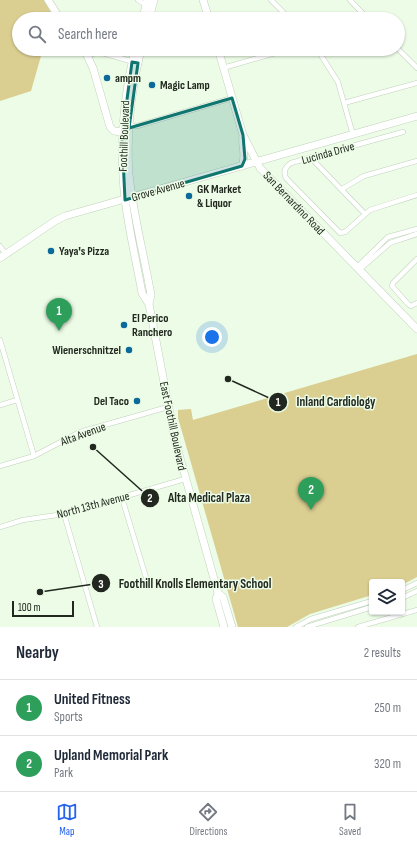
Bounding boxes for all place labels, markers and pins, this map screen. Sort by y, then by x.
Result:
place label: ampm [115,71,141,86]
marker: ampm [102,73,112,83]
place label: Magic Lamp [160,78,210,93]
marker: Magic Lamp [147,80,157,90]
place label: GK Market & Liquor [197,182,241,211]
marker: GK Market & Liquor [184,191,194,201]
place label: Yaya's Pizza [59,244,109,259]
marker: Yaya's Pizza [46,246,56,256]
pin: 1 [46,298,72,331]
place label: El Perico Ranchero [132,311,172,340]
marker: El Perico Ranchero [119,320,129,330]
place label: Wienerschnitzel [52,343,121,358]
marker: Wienerschnitzel [124,345,134,355]
callout: Inland Cardiology [268,389,383,414]
place label: Del Taco [94,394,129,409]
marker: Del Taco [132,396,142,406]
pin: 2 [298,477,324,510]
callout: Alta Medical Plaza [140,485,258,510]
callout: Foothill Knolls Elementary School [91,571,280,596]

